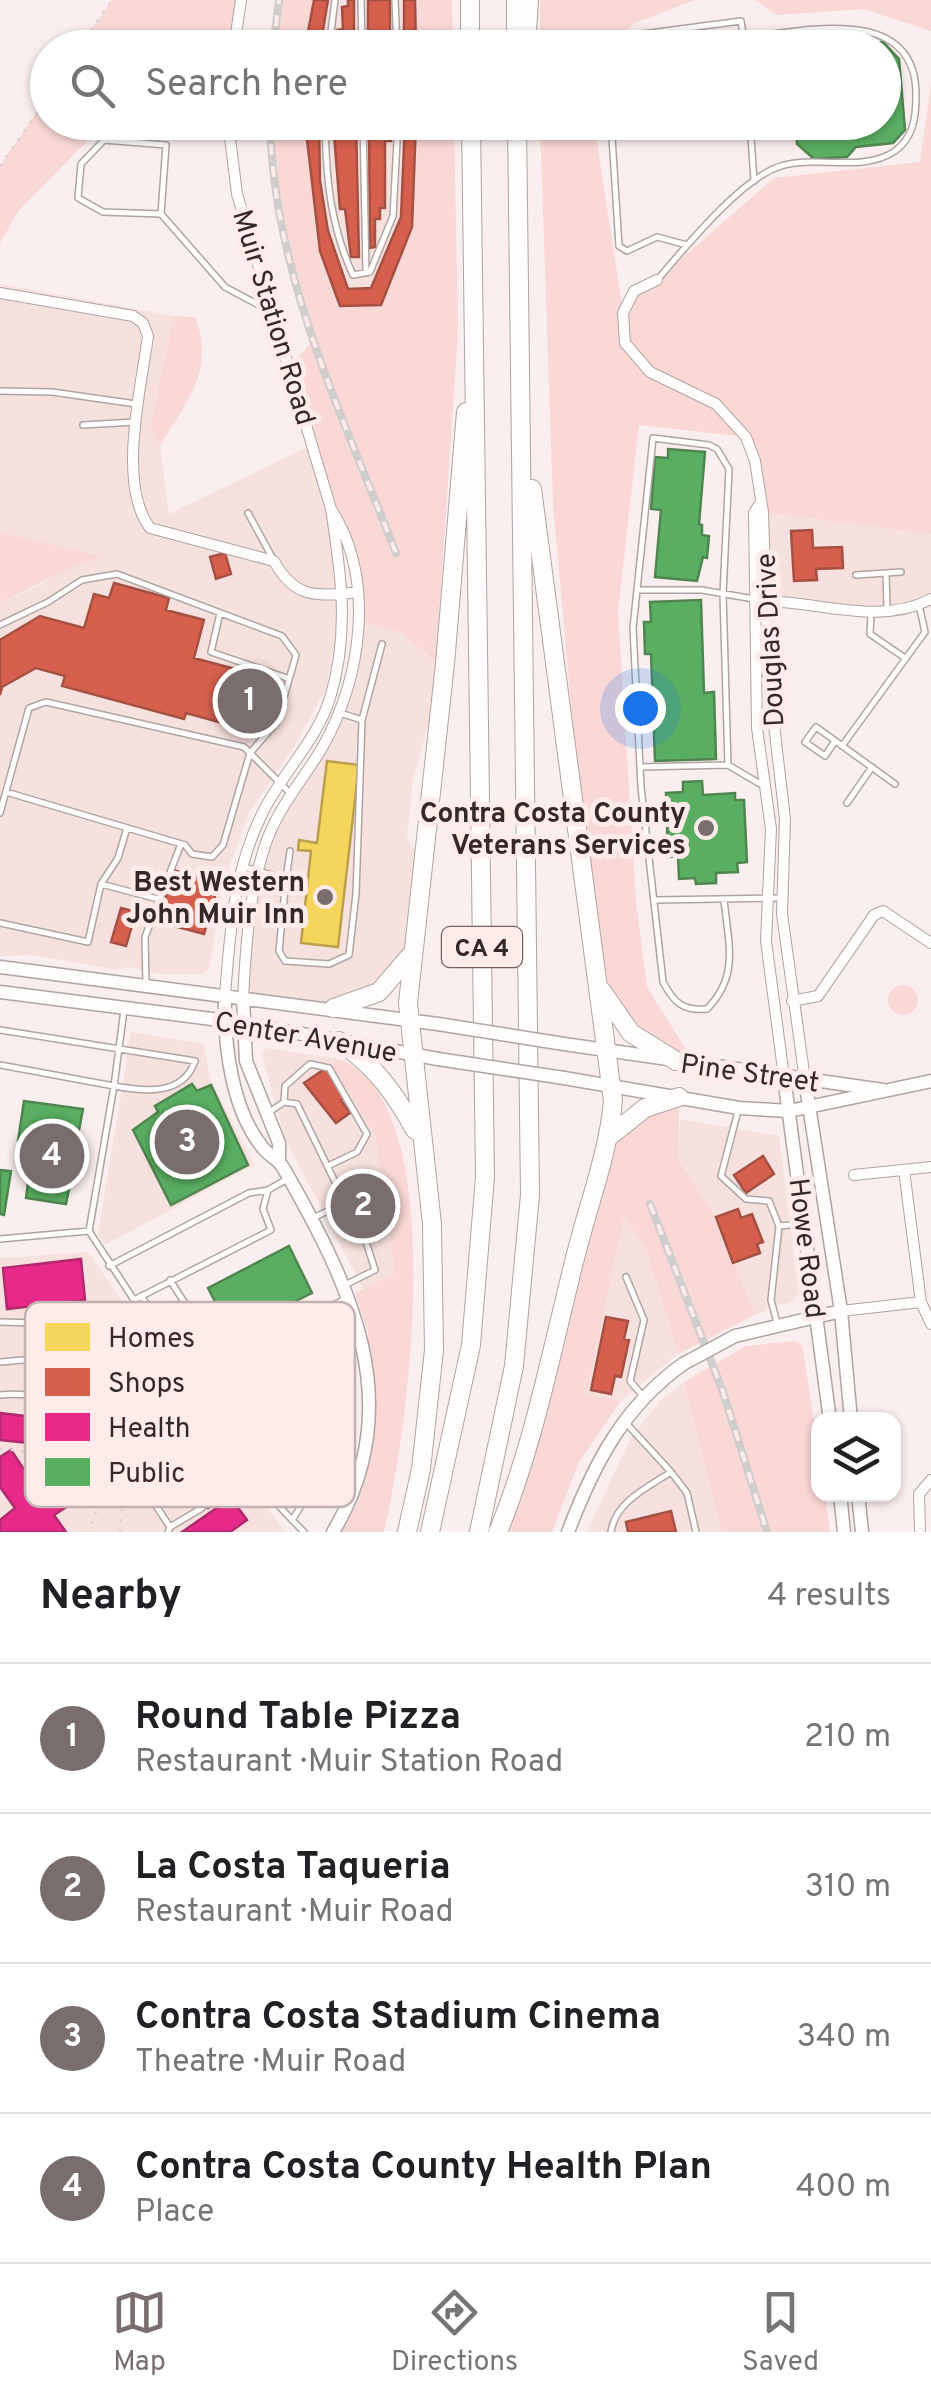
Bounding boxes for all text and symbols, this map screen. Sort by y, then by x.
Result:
search box [30,30,901,140]
icon: search [65,58,120,113]
text: Search here [145,61,348,110]
street label: Muir Station Road [222,206,322,430]
street label: Douglas Drive [749,552,795,728]
pin: 1 [218,664,282,738]
your location [615,683,666,734]
place label: Contra Costa County Veterans Services [420,797,686,865]
marker: Contra Costa County Veterans Services [695,817,717,839]
place label: Best Western John Muir Inn [126,866,305,934]
marker: Best Western John Muir Inn [314,886,336,908]
road number: CA 4 [442,927,522,967]
street label: Center Avenue [211,1005,399,1073]
street label: Pine Street [678,1047,821,1103]
pin: 3 [154,1104,220,1180]
pin: 4 [20,1118,84,1194]
pin: 2 [330,1168,396,1244]
street label: Howe Road [779,1176,831,1321]
legend [25,1302,355,1507]
text: Homes [108,1322,195,1358]
text: Shops [108,1367,185,1403]
text: Health [108,1412,190,1448]
map controls [811,1412,901,1502]
button: layers [811,1412,901,1502]
text: Public [108,1457,185,1493]
text: Nearby [40,1571,182,1624]
text: 4 results [767,1577,891,1617]
text: Round Table Pizza [135,1694,461,1743]
text: 1 [66,1718,79,1758]
text: 210 m [804,1718,891,1758]
text: Restaurant · Muir Station Road [135,1743,563,1783]
text: La Costa Taqueria [135,1844,451,1893]
text: 2 [63,1868,82,1908]
text: 310 m [805,1868,891,1908]
text: Restaurant · Muir Road [135,1893,454,1933]
text: Contra Costa Stadium Cinema [135,1994,661,2043]
text: 3 [63,2018,82,2058]
text: 340 m [797,2018,891,2058]
text: Theatre · Muir Road [135,2043,406,2083]
text: Contra Costa County Health Plan [135,2144,712,2193]
text: 4 [62,2168,83,2208]
text: 400 m [796,2168,891,2208]
text: Place [135,2193,214,2233]
tab: Map [112,2285,167,2381]
tab: Directions [391,2285,518,2381]
tab: Saved [742,2285,819,2381]

